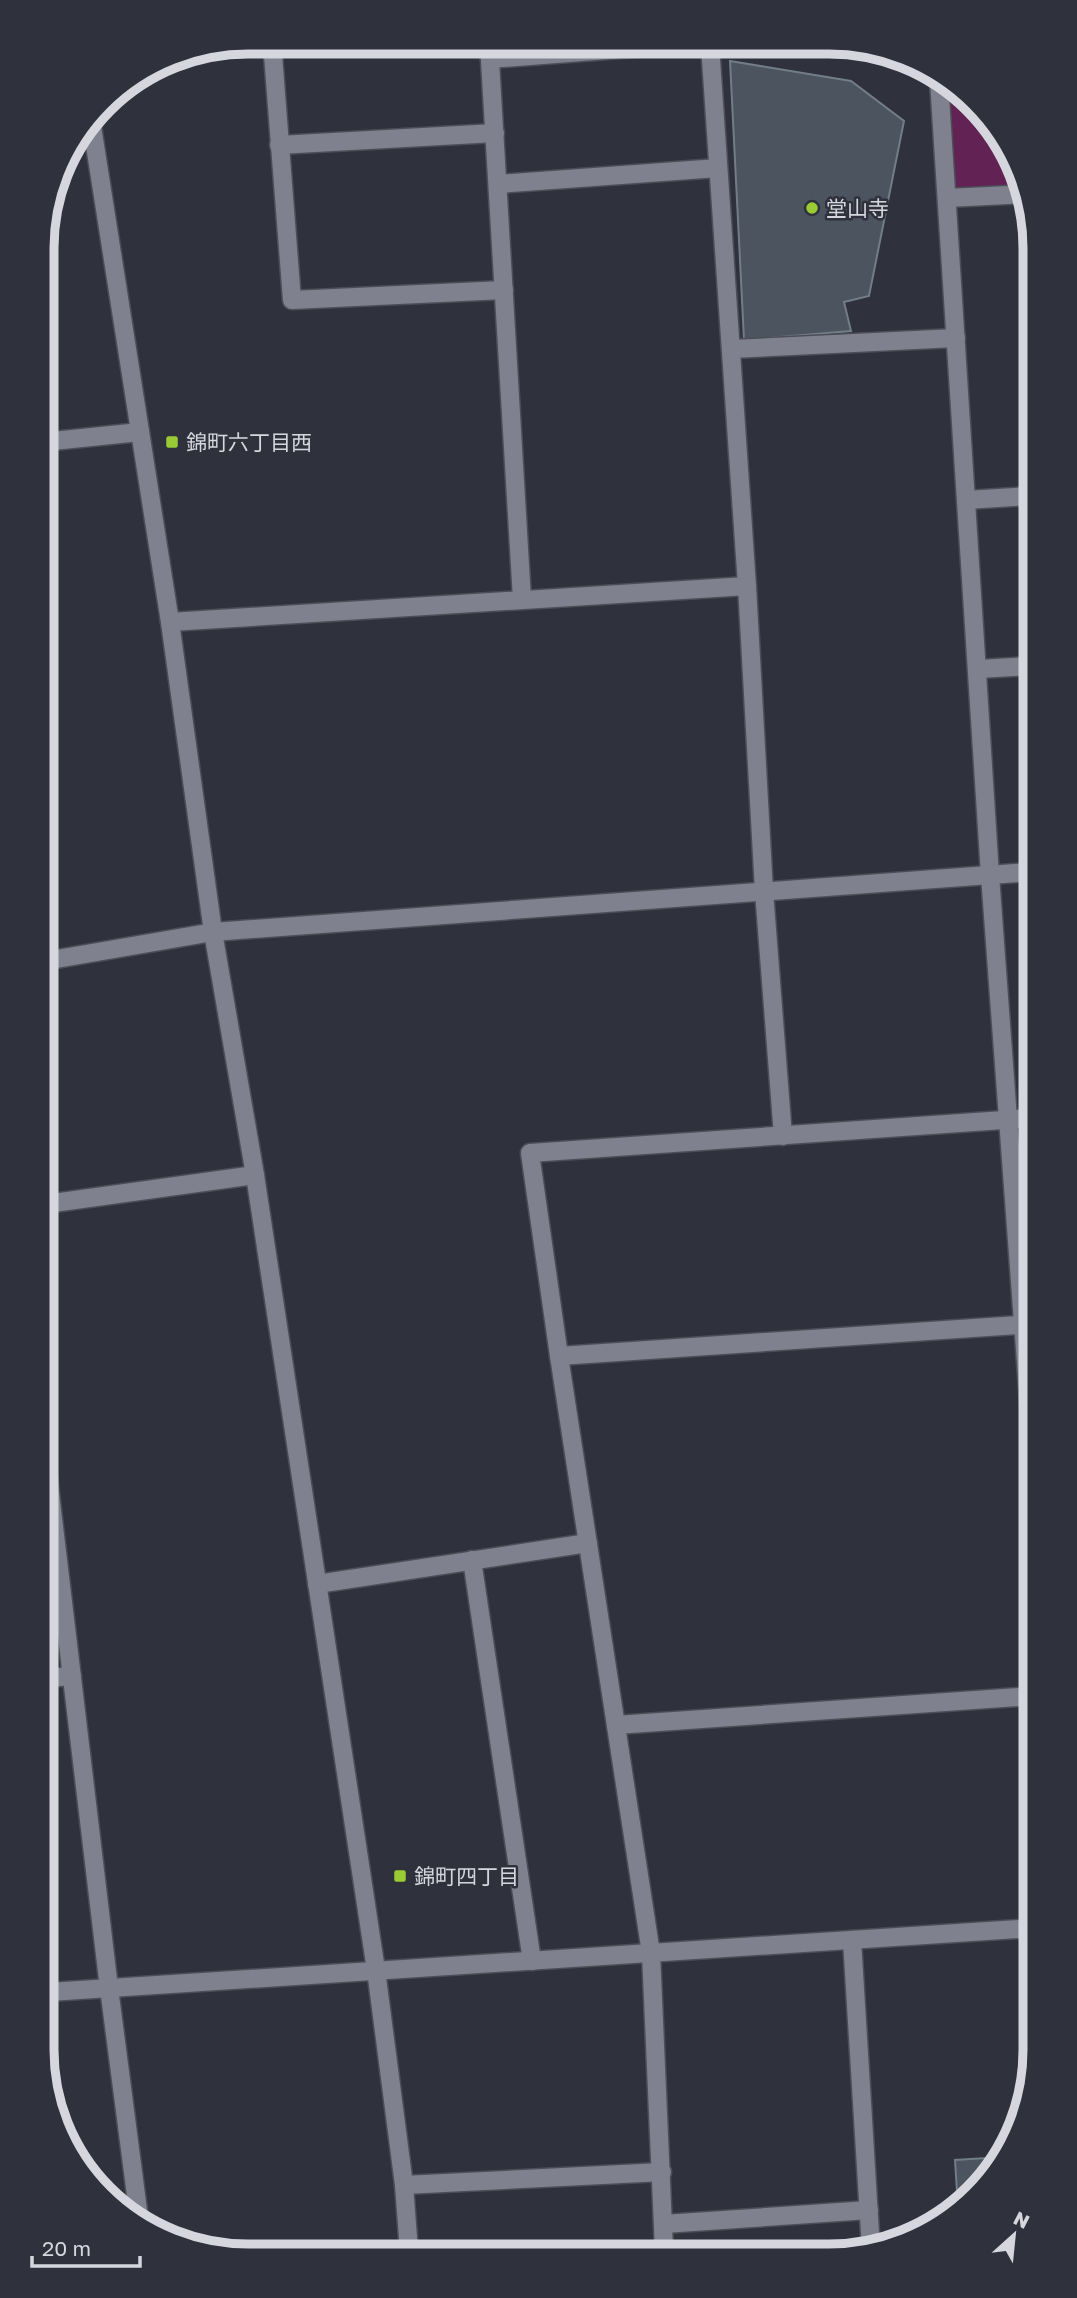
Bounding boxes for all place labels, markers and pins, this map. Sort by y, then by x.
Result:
place label: 堂山寺 [826,195,889,221]
marker: 堂山寺 [804,200,820,216]
place label: 錦町六丁目西 [186,429,312,455]
marker: 錦町六丁目西 [164,434,180,450]
place label: 錦町四丁目 [414,1863,519,1889]
marker: 錦町四丁目 [392,1868,408,1884]

